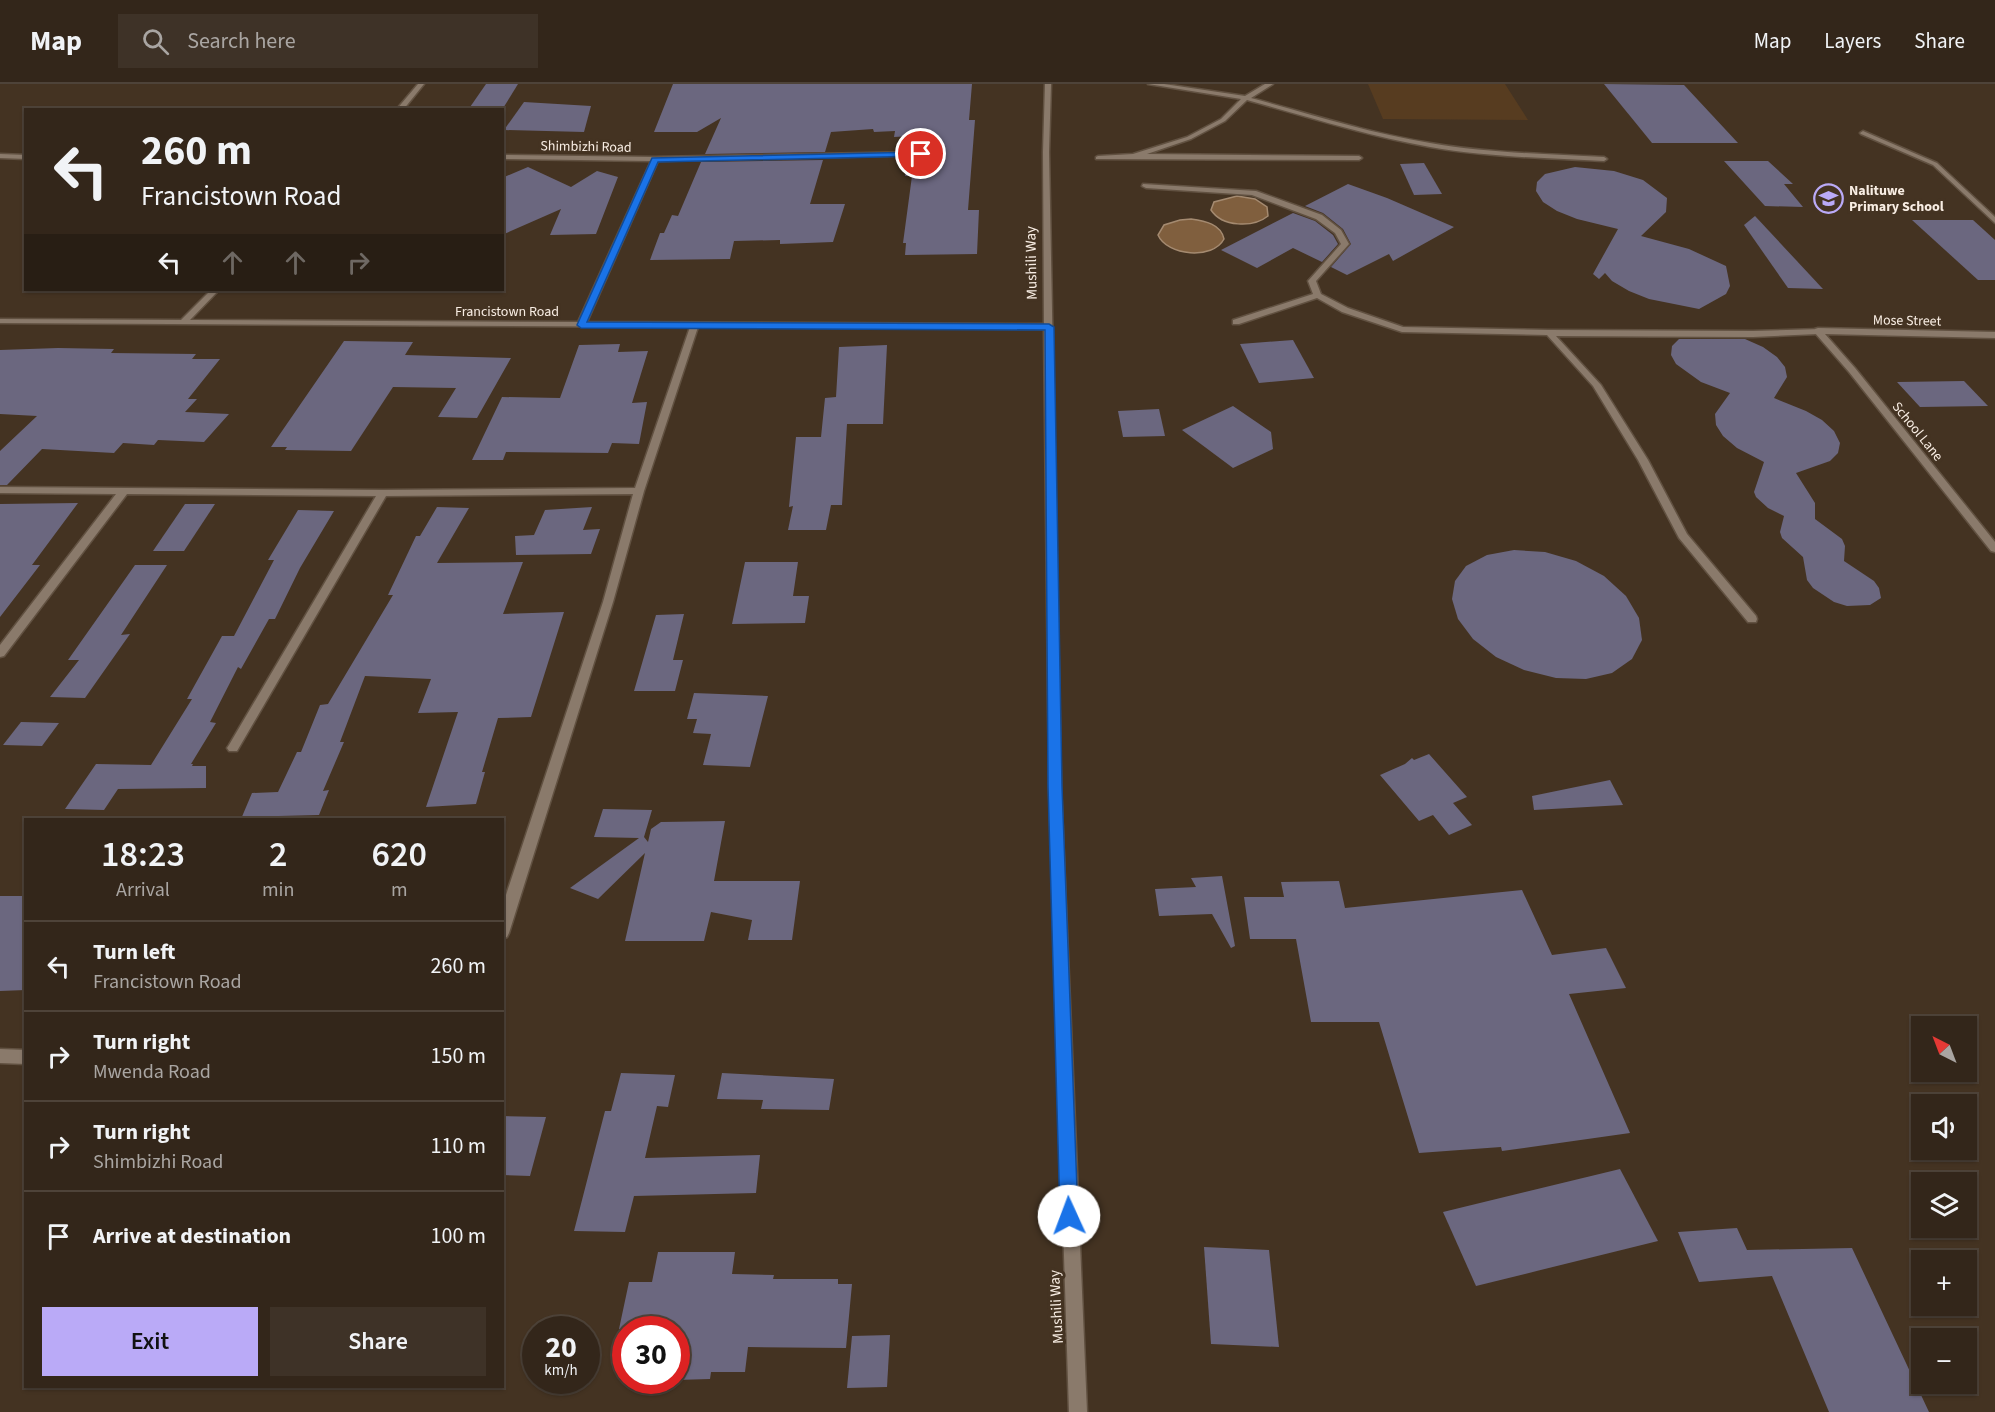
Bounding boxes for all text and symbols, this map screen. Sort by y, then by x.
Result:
search box [118,14,538,68]
text: Map [30,21,82,61]
icon: search [139,25,172,58]
text: Search here [187,25,296,57]
text: Map [1754,26,1791,56]
text: Layers [1824,26,1881,56]
text: Share [1914,26,1965,56]
text: 260 m [141,121,252,181]
pin [895,128,946,179]
icon: left [42,132,120,210]
street label: Shimbizhi Road [540,136,632,158]
icon: arrive [904,137,937,170]
text: Francistown Road [141,177,341,216]
place label: Nalituwe Primary School [1849,181,1944,217]
school or university icon: Nalituwe Primary School [1812,182,1844,214]
street label: Mushili Way [1020,226,1043,300]
icon: left [153,246,186,279]
icon: ahead [216,246,249,279]
icon: ahead [279,246,312,279]
icon: right [342,246,375,279]
street label: Francistown Road [455,302,559,322]
street label: Mose Street [1873,310,1942,332]
street label: School Lane [1887,398,1948,466]
text: 18:23 [101,829,185,880]
text: 2 [269,829,287,880]
text: 620 [371,829,427,880]
text: Arrival [116,876,170,904]
text: min [262,876,294,904]
text: m [391,876,407,904]
text: Turn left [93,936,175,968]
icon: left [42,950,75,983]
text: 260 m [431,950,486,982]
text: Francistown Road [93,968,241,996]
north arrow [1911,1016,1977,1082]
map controls [1911,1016,1977,1394]
text: Turn right [93,1026,190,1058]
icon: right [42,1040,75,1073]
text: 150 m [431,1040,486,1072]
text: Mwenda Road [93,1058,211,1086]
button: sound [1911,1094,1977,1160]
text: Turn right [93,1116,190,1148]
icon: right [42,1130,75,1163]
text: 110 m [431,1130,486,1162]
text: Shimbizhi Road [93,1148,223,1176]
button: layers [1911,1172,1977,1238]
position arrow [1037,1184,1101,1248]
icon: arrive [42,1220,75,1253]
text: Arrive at destination [93,1220,291,1252]
text: 100 m [431,1220,486,1252]
button: + [1911,1250,1977,1316]
street label: Mushili Way [1044,1270,1069,1344]
button: Exit [42,1307,258,1376]
button: Share [270,1307,486,1376]
speed limit sign: 30 [612,1316,690,1394]
text: 20 [545,1326,577,1369]
button: − [1911,1328,1977,1394]
text: km/h [544,1360,578,1381]

